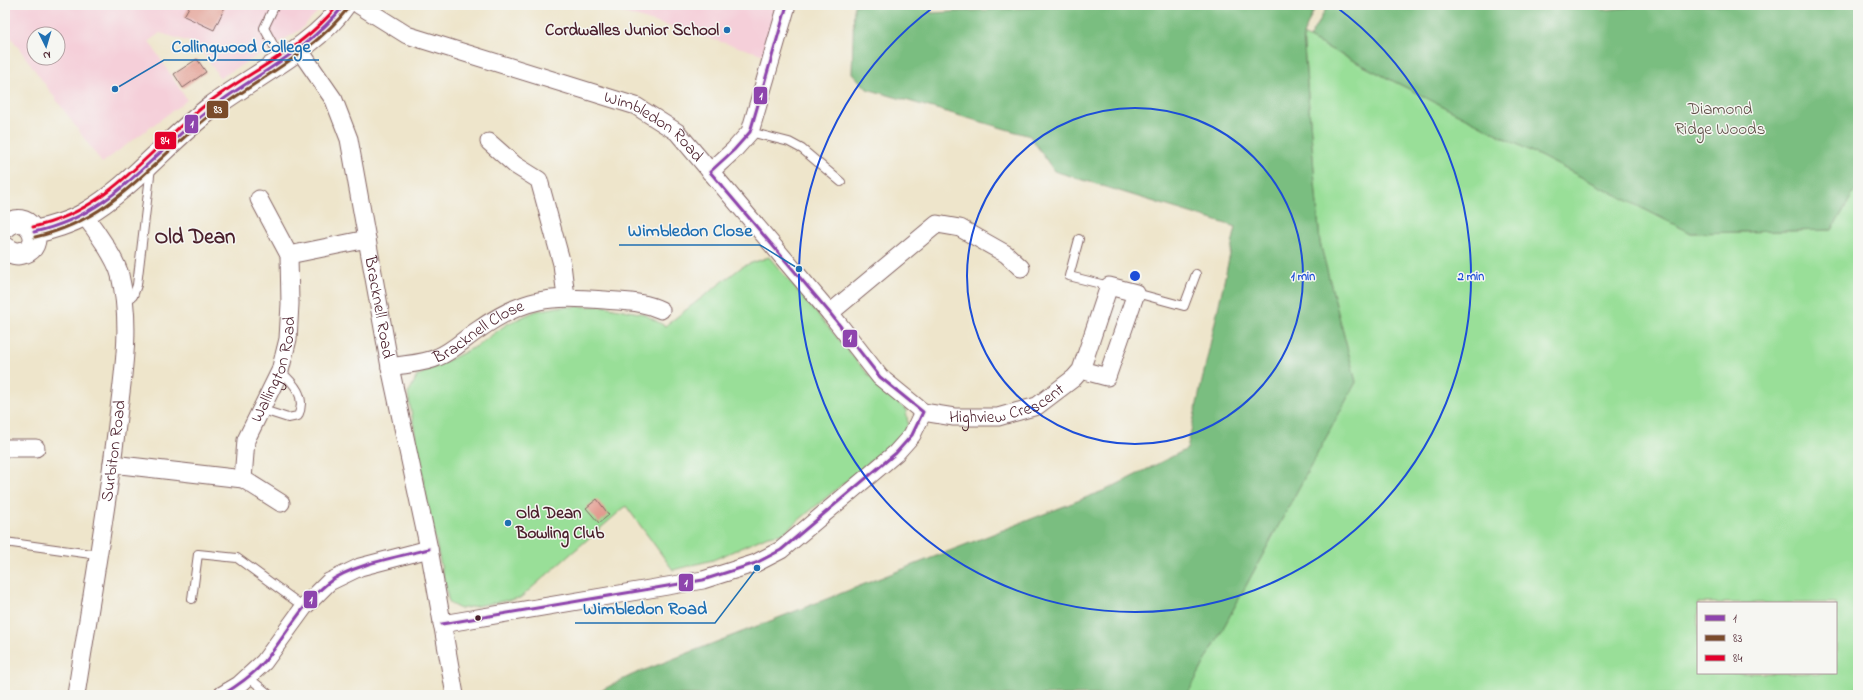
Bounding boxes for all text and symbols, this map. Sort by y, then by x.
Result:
place label: Cordwalles Junior School [545,18,719,43]
marker: Cordwalles Junior School [722,25,732,35]
north arrow [26,26,66,66]
callout: Collingwood College [164,30,319,60]
text: Collingwood College [172,35,311,62]
text: N [42,47,51,63]
street label: Wimbledon Road [601,84,710,168]
line badge: 1 [753,86,768,105]
text: 1 [759,89,763,105]
park label: Diamond Ridge Woods [1675,97,1765,144]
line badge: 83 [206,100,229,119]
text: 83 [213,102,223,118]
line badge: 1 [184,114,199,134]
text: 1 [190,117,194,133]
line badge: 84 [154,131,177,150]
text: 84 [160,133,170,149]
callout: Wimbledon Close [619,215,760,245]
text: Wimbledon Close [628,219,753,245]
district label: Old Dean [155,223,235,253]
street label: Bracknell Road [358,253,401,361]
text: 1 min [1291,268,1315,286]
text: 2 min [1457,268,1484,286]
centre of rings [1128,269,1142,283]
street label: Bracknell Close [428,293,528,371]
street label: Wallington Road [244,315,302,427]
line badge: 1 [842,329,858,348]
text: 1 [848,331,852,347]
street label: Highview Crescent [949,377,1070,432]
street label: Surbiton Road [94,398,133,503]
place label: Old Dean Bowling Club [515,501,604,548]
marker: Old Dean Bowling Club [503,518,513,528]
line badge: 1 [678,573,694,592]
text: 1 [684,576,688,592]
line badge: 1 [303,590,318,609]
text: 1 [309,593,313,609]
callout: Wimbledon Road [575,593,715,623]
text: Wimbledon Road [583,597,708,623]
legend [1697,602,1837,674]
text: 1 [1733,610,1737,628]
unlabelled marker [473,613,483,623]
text: 83 [1733,630,1743,648]
text: 84 [1733,650,1743,668]

